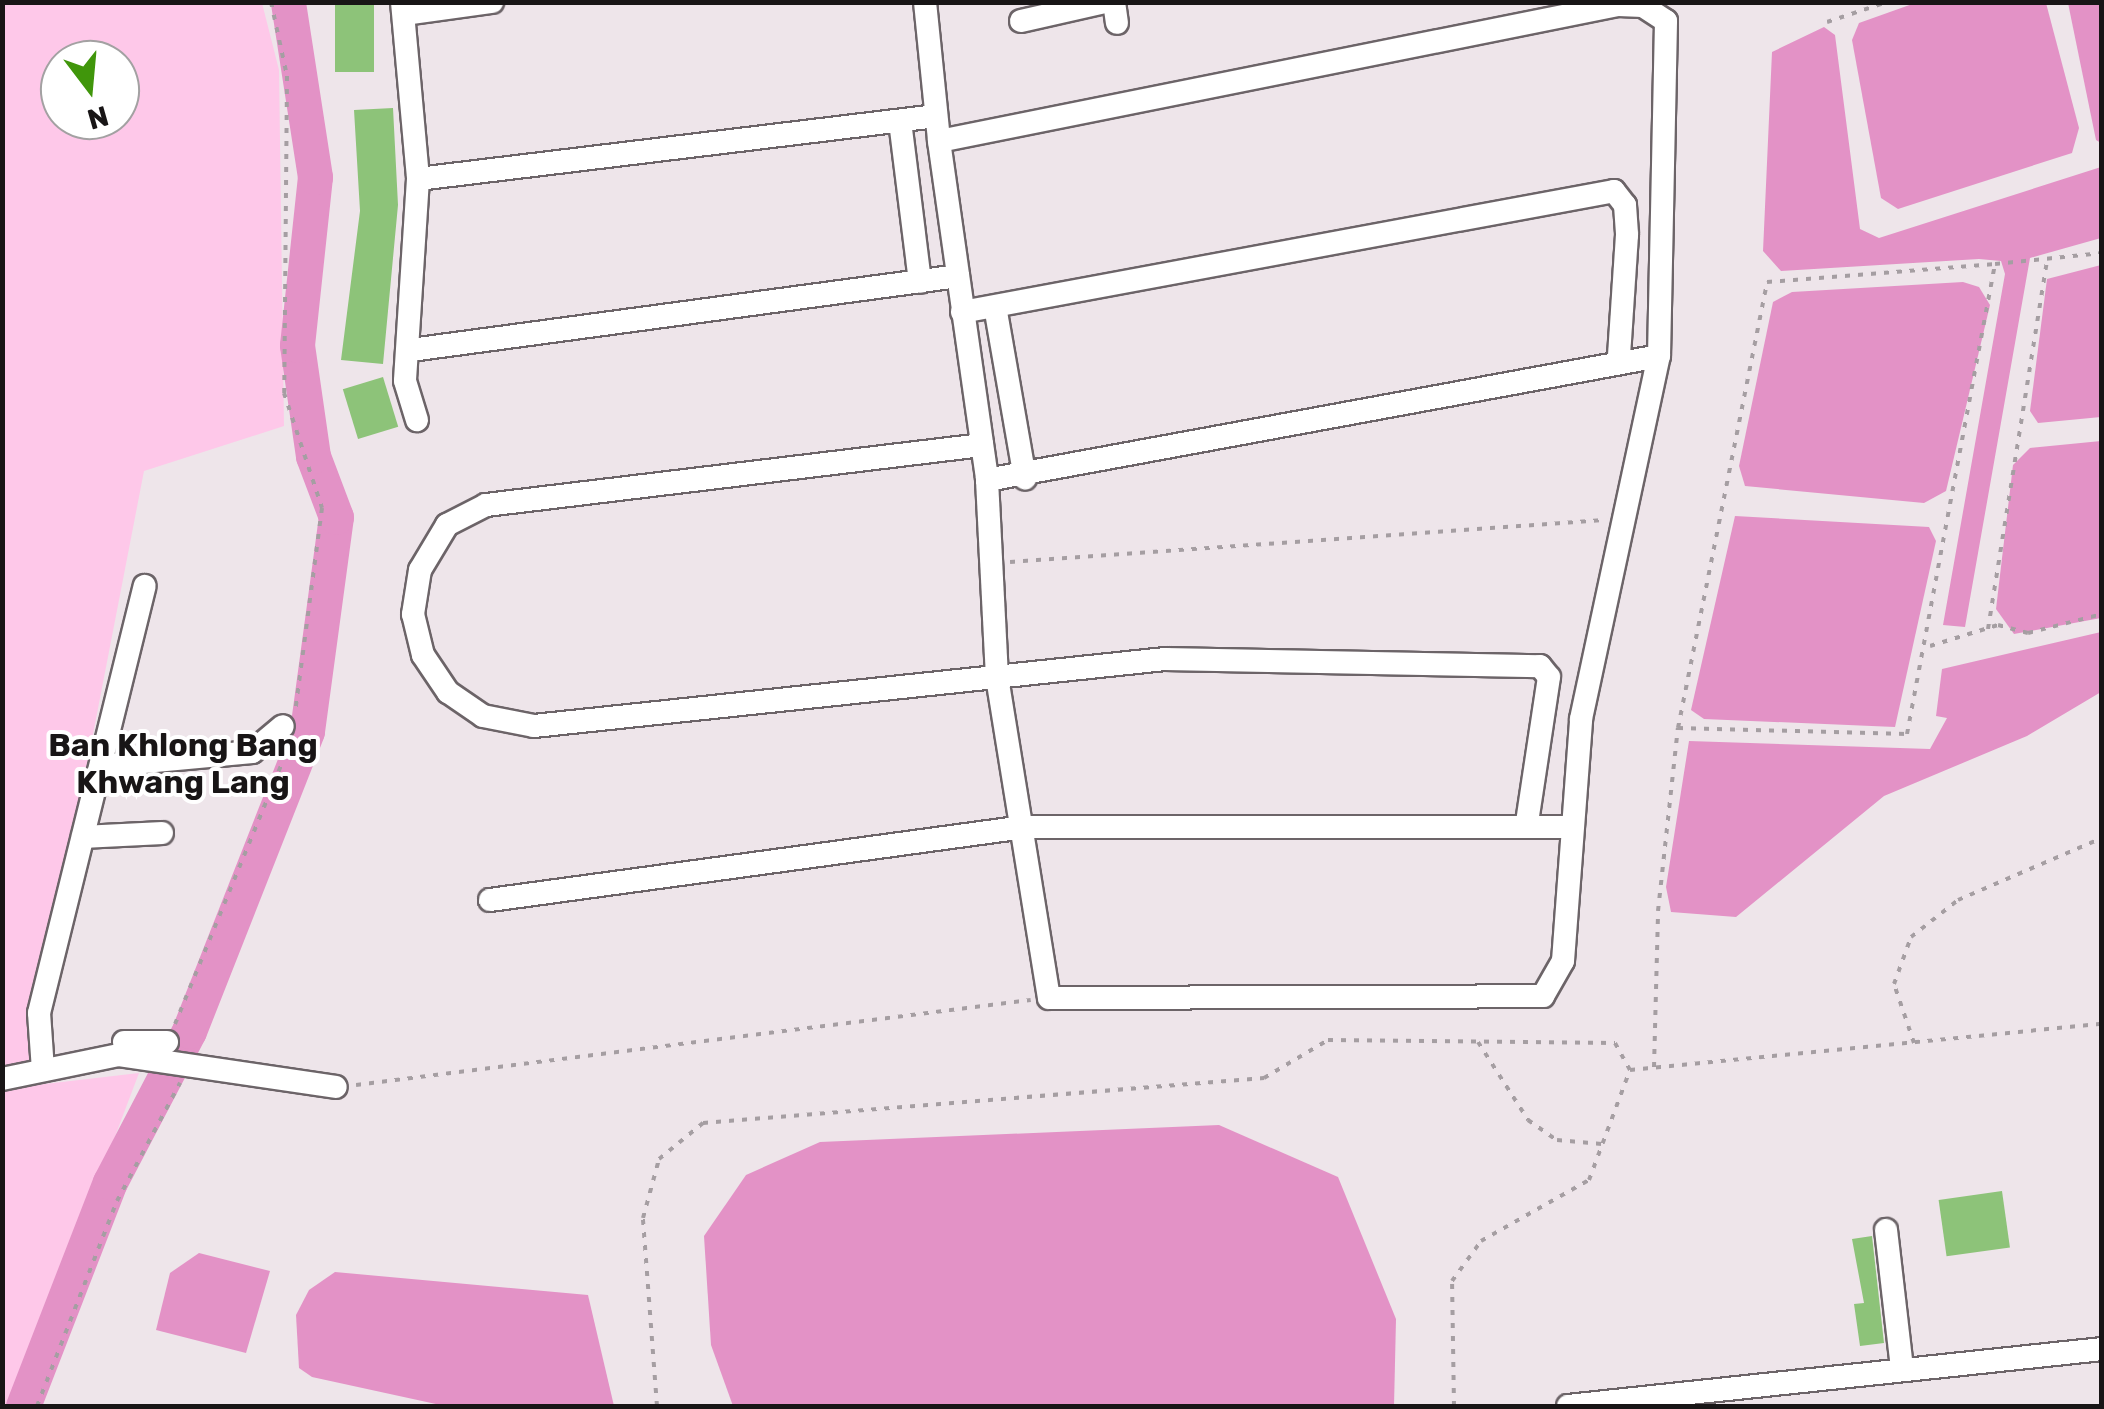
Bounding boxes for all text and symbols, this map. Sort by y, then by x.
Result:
north arrow [40,40,140,140]
text: N [84,99,112,136]
district label: Ban Khlong Bang Khwang Lang [48,727,318,802]

